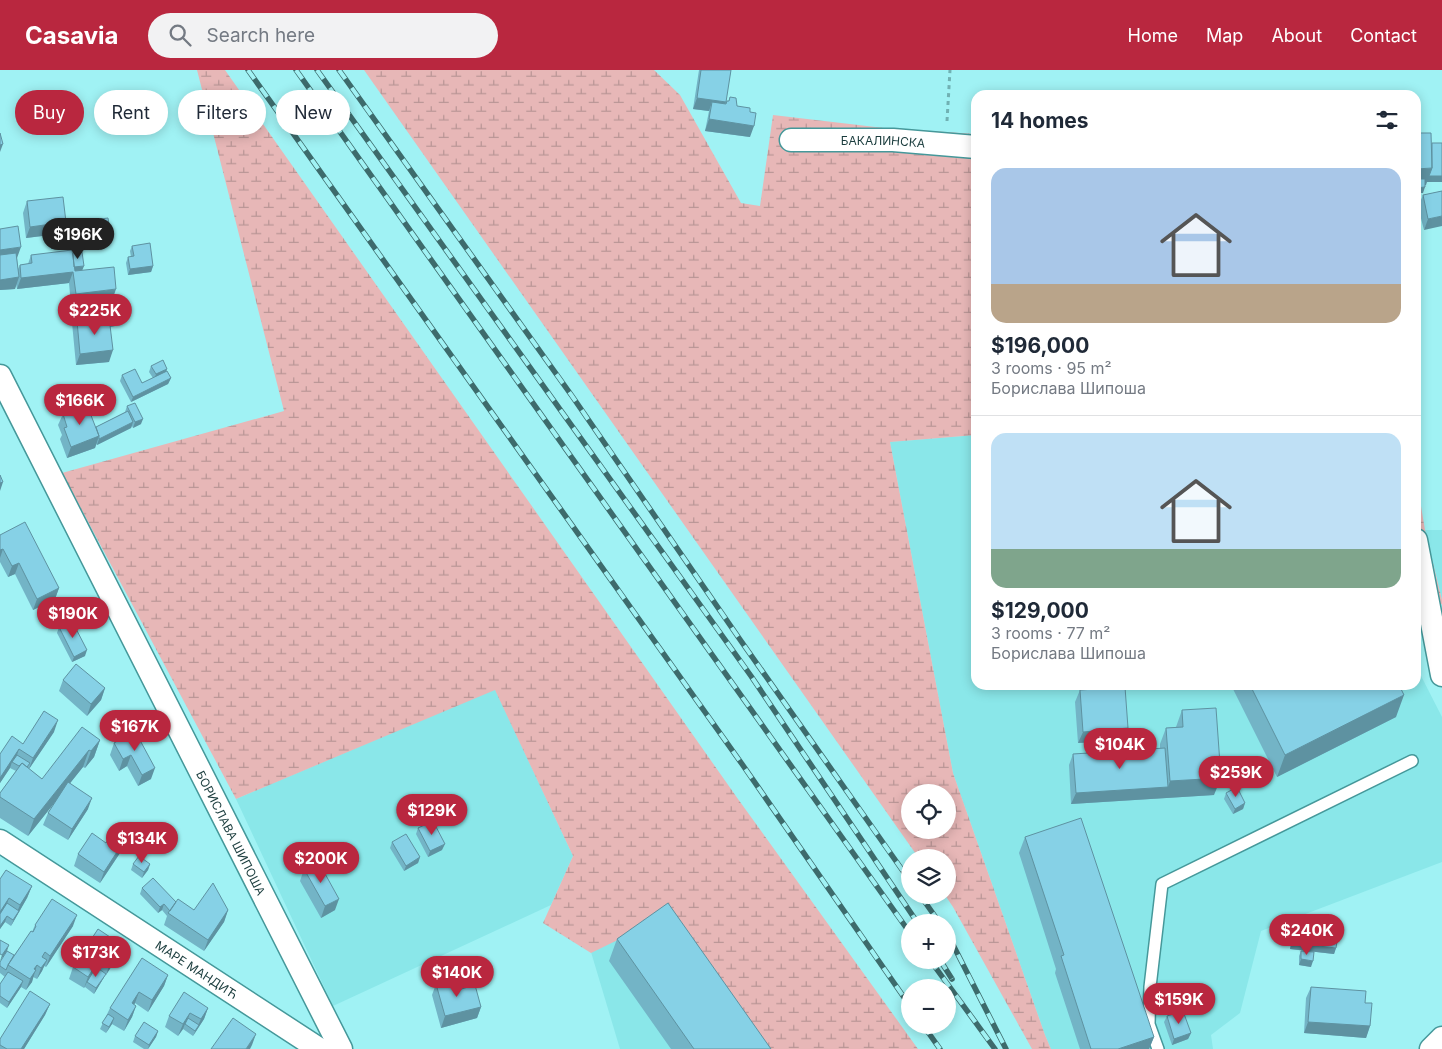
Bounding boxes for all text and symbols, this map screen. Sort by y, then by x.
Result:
search box [148,13,498,58]
text: Casavia [25,21,118,50]
icon: search [166,21,194,49]
text: Search here [206,24,315,47]
text: Home [1128,25,1178,46]
text: Map [1206,25,1243,46]
text: About [1271,25,1322,46]
text: Contact [1350,25,1417,46]
chip: Buy [15,90,84,135]
chip: Rent [94,90,168,135]
chip: Filters [178,90,266,135]
chip: New [276,90,350,135]
icon: filters [1373,106,1401,134]
text: 14 homes [991,108,1089,133]
street label: БАКАЛИНСКА [841,132,926,150]
icon: home [1151,200,1241,290]
pin: $196K [43,218,113,260]
text: $196K [53,224,103,244]
pin: $225K [60,294,130,336]
text: $225K [69,300,121,320]
text: $196,000 [991,333,1089,358]
text: 3 rooms · 95 m² [991,358,1112,378]
text: Борислава Шипоша [991,378,1146,398]
pin: $166K [45,384,115,426]
text: $166K [55,390,105,410]
icon: home [1151,466,1241,556]
pin: $190K [38,596,108,639]
text: $129,000 [991,598,1089,623]
text: $190K [48,603,98,623]
text: 3 rooms · 77 m² [991,623,1110,643]
text: Борислава Шипоша [991,643,1146,663]
pin: $167K [100,710,170,752]
text: $167K [111,716,159,736]
pin: $104K [1085,728,1155,770]
text: $104K [1095,734,1145,754]
pin: $259K [1201,756,1271,798]
text: $259K [1210,762,1262,782]
street label: БОРИСЛАВА ШИПОША [194,768,269,898]
map controls [901,784,956,1034]
button: locate [901,784,956,839]
pin: $129K [397,794,467,836]
text: $129K [407,800,457,820]
pin: $134K [107,822,177,864]
text: $134K [117,828,167,848]
pin: $200K [286,842,356,884]
text: $200K [294,848,348,868]
button: layers [901,849,956,904]
button: + [901,914,956,969]
pin: $240K [1272,914,1342,956]
text: $240K [1280,920,1334,940]
pin: $173K [61,936,131,978]
street label: МАРЕ МАНДИЋ [153,937,241,1002]
text: $173K [72,942,120,962]
pin: $140K [422,956,492,998]
text: $140K [432,962,482,982]
button: − [901,979,956,1034]
pin: $159K [1144,982,1214,1025]
text: $159K [1154,989,1204,1009]

